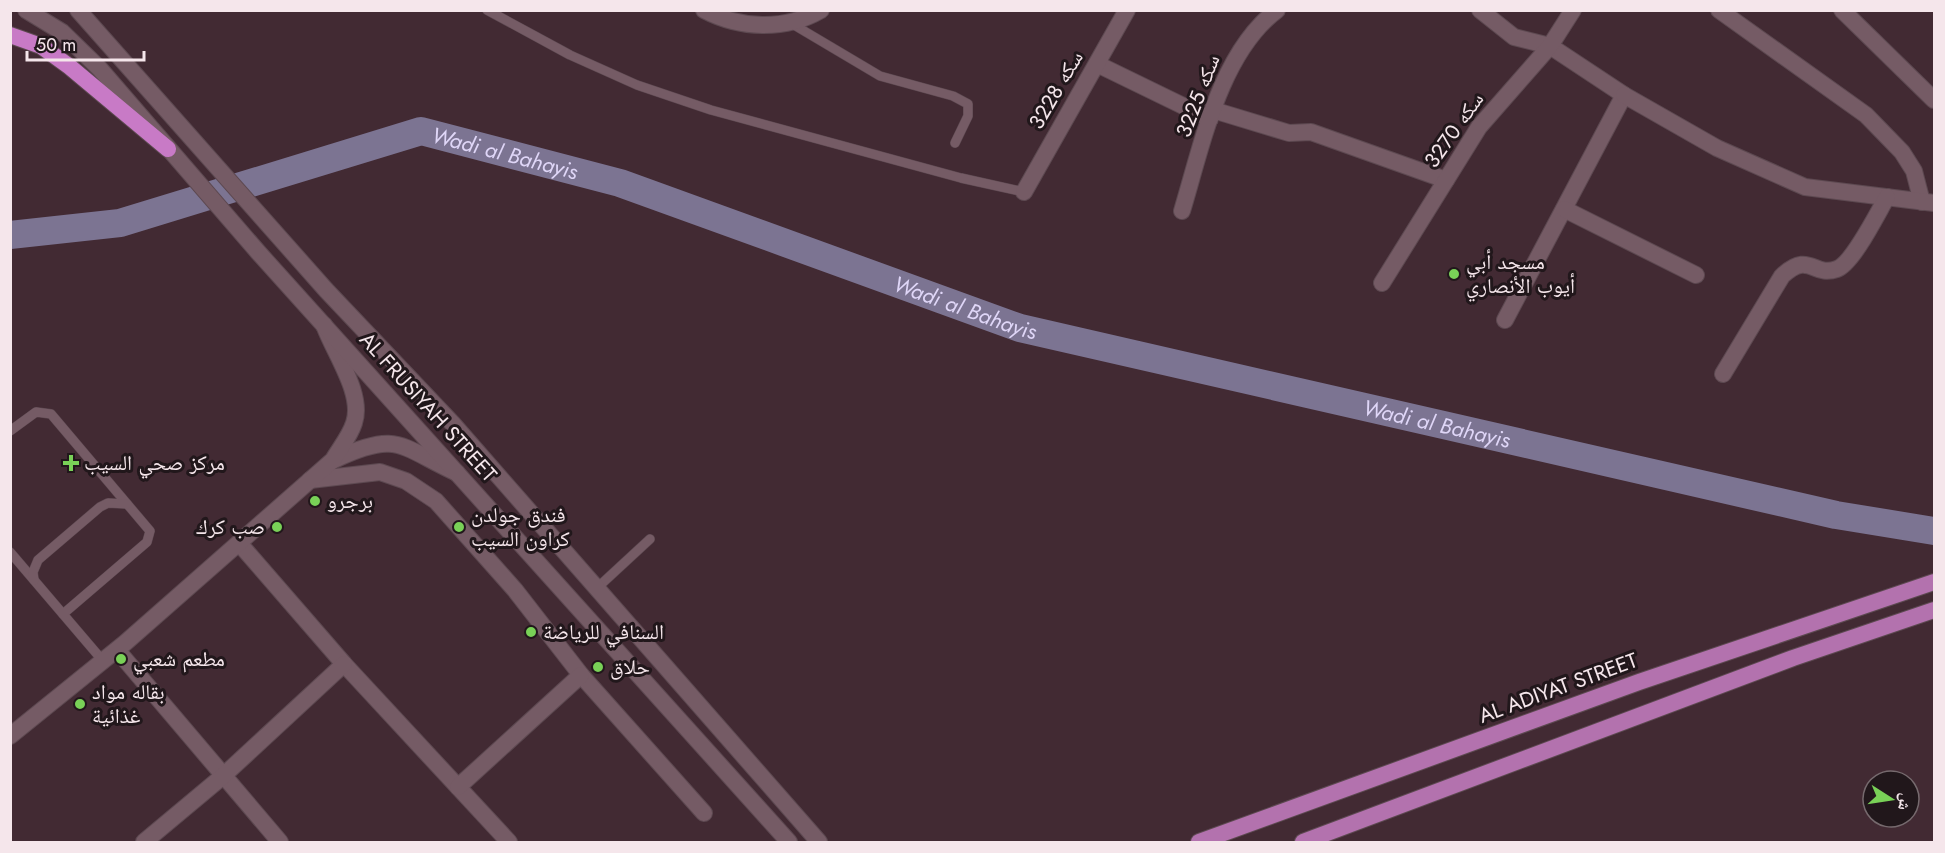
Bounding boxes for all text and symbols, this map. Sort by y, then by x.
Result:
scale bar [27,24,144,62]
text: 50 m [36,32,76,58]
street label: سكه 3228 [1021,45,1091,135]
street label: سكه 3225 [1169,50,1227,142]
street label: سكه 3270 [1417,86,1491,174]
water label: Wadi al Bahayis [428,118,582,187]
place label: مسجد أبي أيوب الأنصاري [1466,247,1575,302]
water label: Wadi al Bahayis [889,267,1040,347]
marker: مسجد أبي أيوب الأنصاري [1447,267,1461,281]
street label: AL FRUSIYAH STREET [352,325,504,489]
water label: Wadi al Bahayis [1360,391,1514,456]
place label: مركز صحي السيب [84,448,225,479]
marker: مركز صحي السيب [62,454,80,472]
place label: برجرو [327,486,373,516]
marker: برجرو [308,494,322,508]
place label: فندق جولدن كراون السيب [471,500,570,554]
place label: صب كرك [196,512,265,542]
marker: صب كرك [270,520,284,534]
marker: فندق جولدن كراون السيب [452,520,466,534]
place label: السنافي للرياضة [543,617,664,648]
marker: السنافي للرياضة [524,625,538,639]
place label: مطعم شعبي [133,644,225,675]
street label: AL ADIYAT STREET [1474,645,1642,731]
marker: مطعم شعبي [114,652,128,666]
place label: حلاق [610,652,650,682]
marker: حلاق [591,660,605,674]
place label: بقاله مواد غذائية [92,677,165,731]
marker: بقاله مواد غذائية [73,697,87,711]
north arrow [1861,769,1921,829]
text: ش [1892,791,1918,813]

